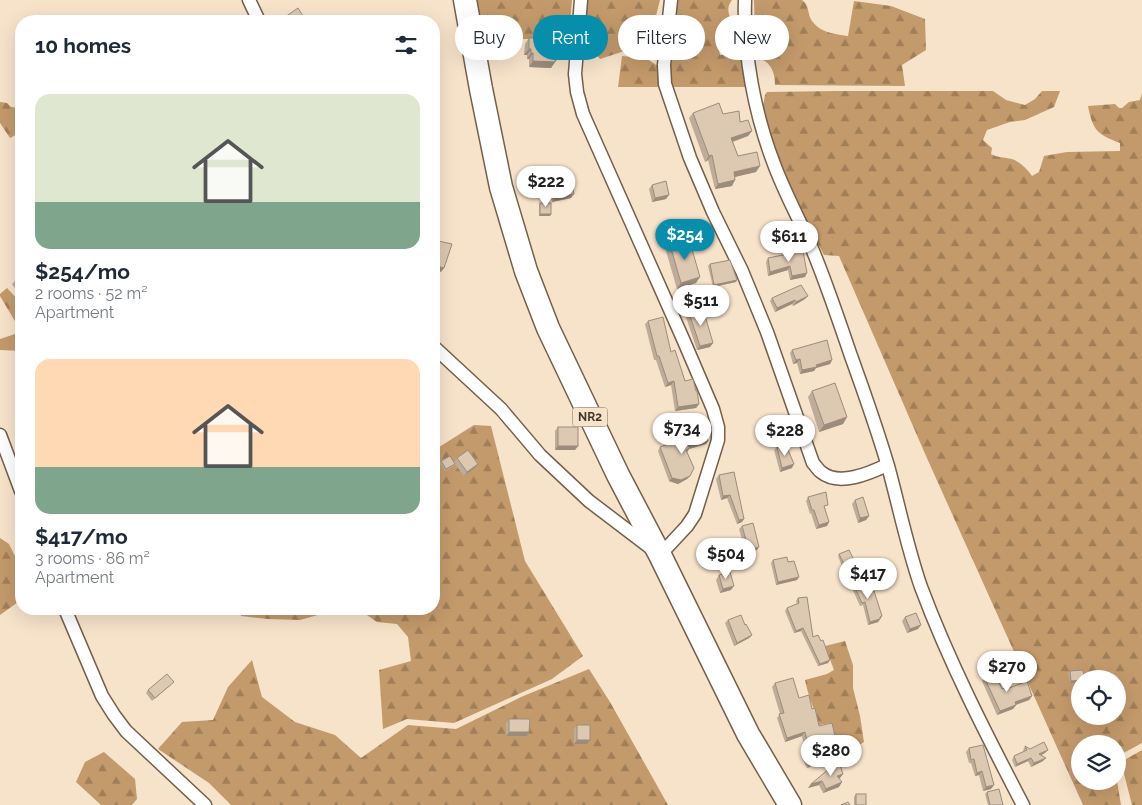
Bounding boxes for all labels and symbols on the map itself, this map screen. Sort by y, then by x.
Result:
pin: $222 [516,166,576,208]
pin: $254 [655,218,715,261]
pin: $611 [759,220,819,263]
pin: $511 [671,284,731,327]
road number: NR2 [572,408,608,427]
pin: $734 [652,412,712,455]
pin: $228 [755,414,815,457]
pin: $504 [696,538,756,580]
pin: $417 [838,558,898,600]
pin: $270 [977,650,1037,693]
pin: $280 [801,734,861,777]

